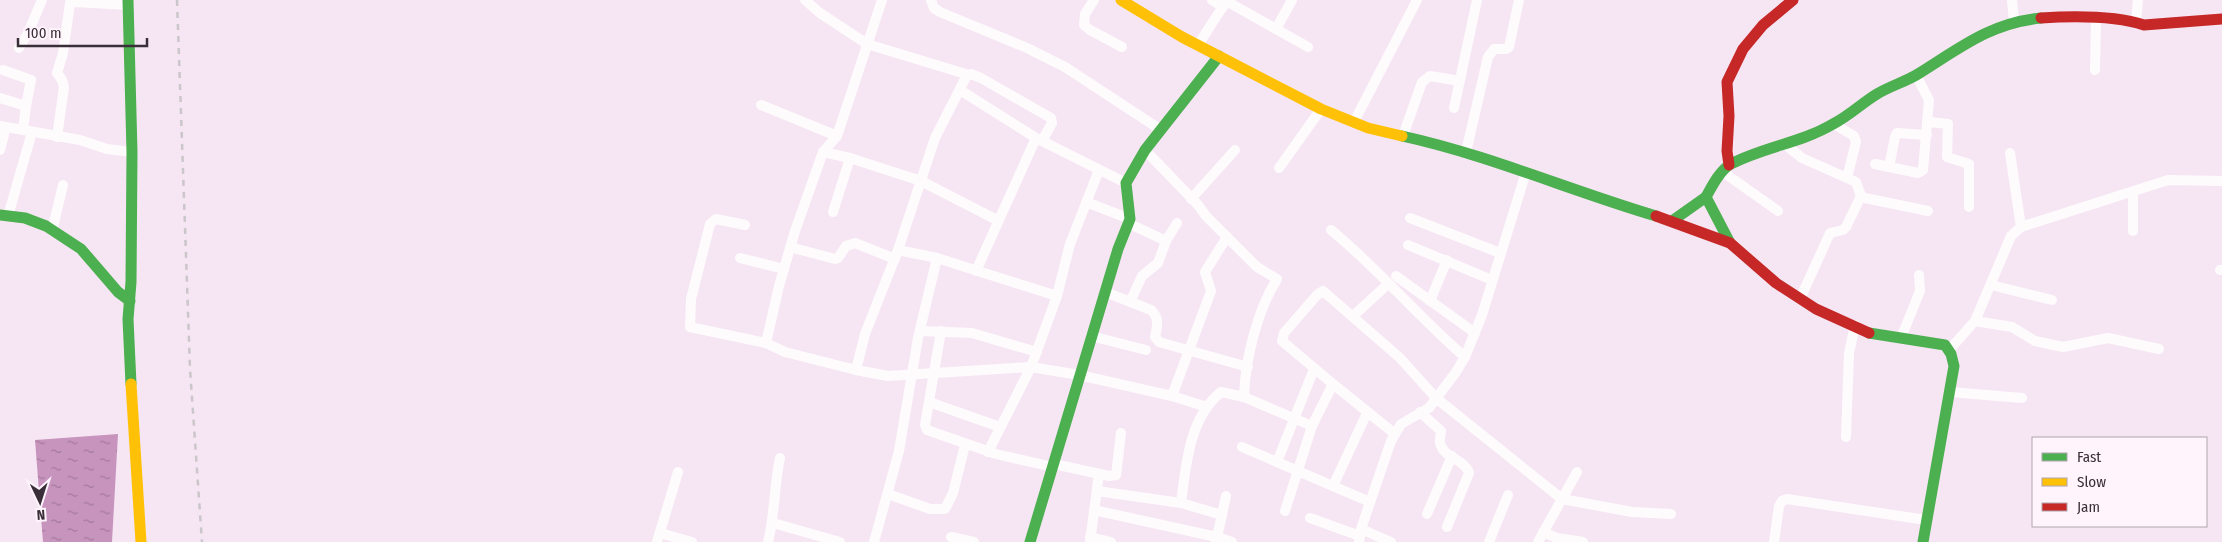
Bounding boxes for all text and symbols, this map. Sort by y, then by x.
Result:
scale bar [18,15,146,47]
text: 100 m [25,24,62,42]
legend [2032,437,2207,527]
text: Fast [2077,448,2101,466]
text: Slow [2077,473,2106,491]
north arrow [15,477,65,527]
text: Jam [2077,498,2100,516]
text: N [36,506,46,523]

